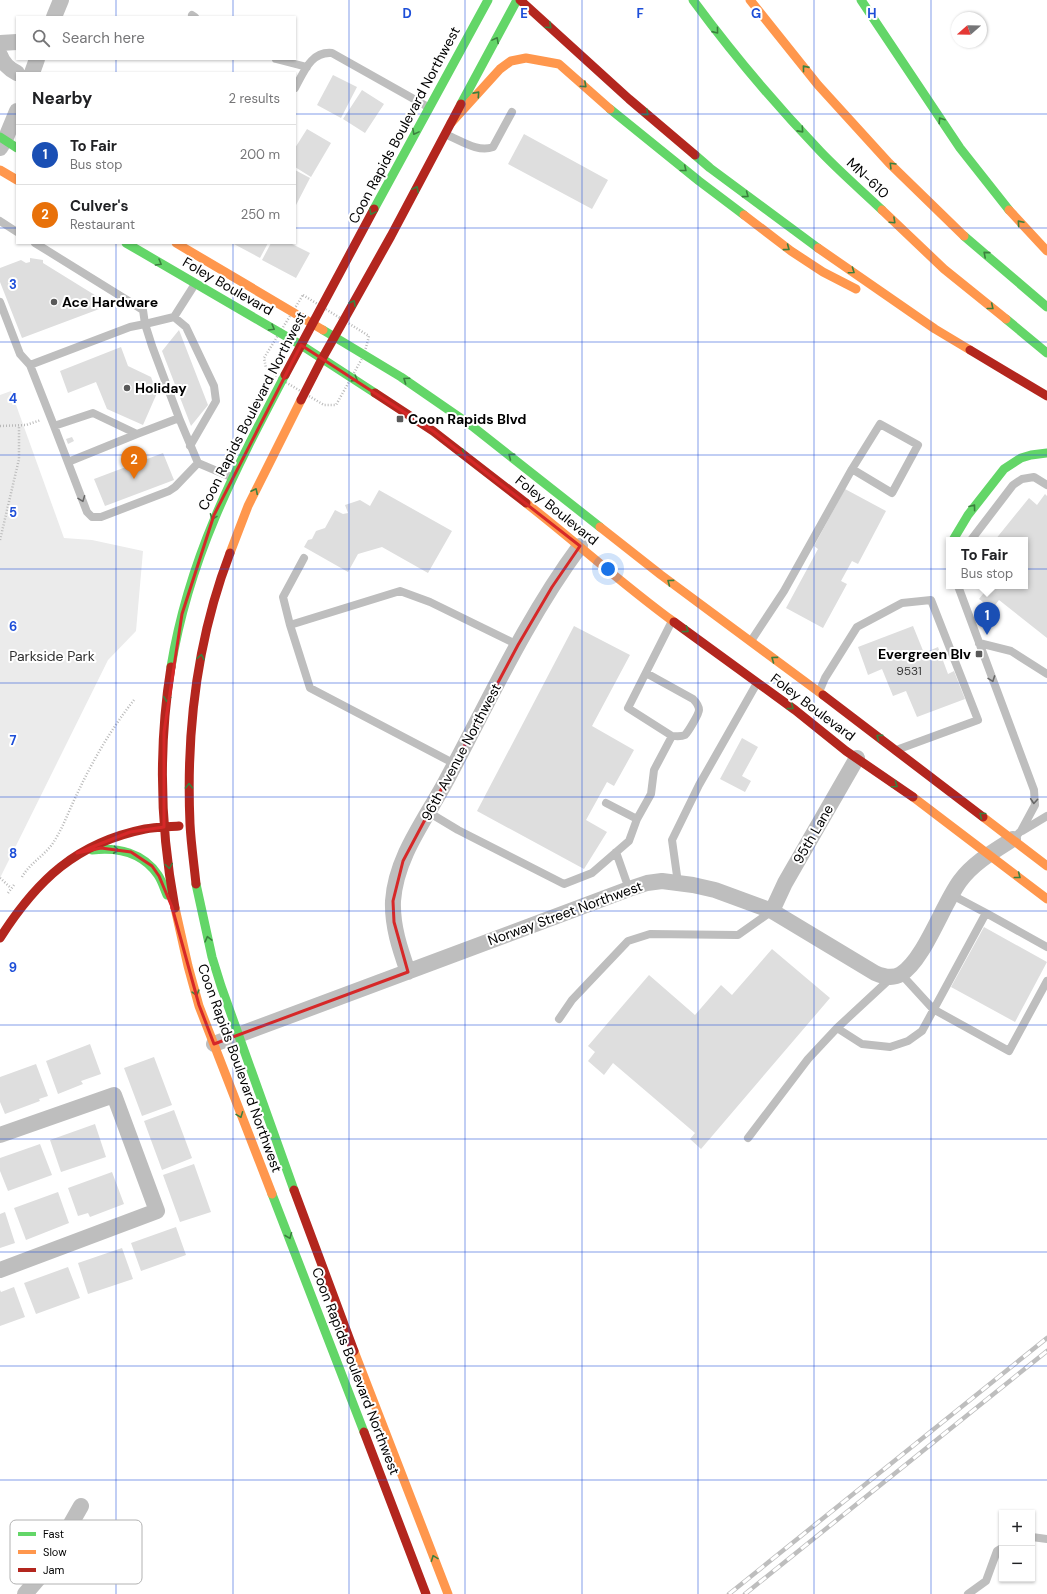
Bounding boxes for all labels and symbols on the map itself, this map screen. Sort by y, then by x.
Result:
text: D [402,5,412,22]
text: E [520,5,528,22]
text: F [636,5,644,22]
text: G [751,5,761,22]
text: H [867,5,877,22]
north arrow [951,12,987,48]
one-way arrow [544,21,552,29]
street label: Coon Rapids Boulevard Northwest [344,23,464,227]
one-way arrow [712,27,719,34]
one-way arrow [491,36,498,44]
one-way arrow [802,66,809,73]
one-way arrow [580,81,587,88]
one-way arrow [472,91,479,99]
one-way arrow [641,108,648,115]
one-way arrow [938,117,946,124]
one-way arrow [796,125,803,133]
one-way arrow [412,128,420,135]
street label: MN-610 [843,154,893,202]
one-way arrow [889,162,897,170]
one-way arrow [680,164,687,171]
one-way arrow [411,186,418,193]
one-way arrow [742,190,749,197]
one-way arrow [369,208,377,216]
one-way arrow [889,216,896,223]
one-way arrow [1018,220,1025,227]
one-way arrow [783,243,790,251]
one-way arrow [983,252,990,259]
street label: Foley Boulevard [179,253,277,319]
one-way arrow [155,258,162,265]
one-way arrow [847,266,854,273]
text: 3 [9,276,17,293]
place label: Ace Hardware [62,293,158,311]
marker: Ace Hardware [49,297,59,307]
one-way arrow [349,300,356,307]
one-way arrow [986,302,993,309]
street label: Coon Rapids Boulevard Northwest [194,309,310,513]
one-way arrow [268,323,275,330]
one-way arrow [351,374,358,382]
one-way arrow [403,377,410,385]
place label: Holiday [135,379,187,397]
marker: Holiday [122,383,132,393]
text: 4 [9,390,17,407]
place label: Coon Rapids Blvd [408,410,526,428]
marker: Coon Rapids Blvd [395,414,405,424]
pin: 2 [121,446,147,479]
one-way arrow [457,448,464,455]
one-way arrow [509,454,516,461]
street label: Foley Boulevard [512,471,602,549]
one-way arrow [250,487,258,495]
one-way arrow [77,495,85,502]
text: 5 [9,504,17,521]
one-way arrow [968,505,975,512]
one-way arrow [210,513,218,520]
your location [598,559,618,579]
one-way arrow [667,580,674,587]
pin: 1 [974,602,1000,635]
text: 6 [9,618,17,635]
one-way arrow [681,625,688,632]
place label: Evergreen Blv [878,645,971,663]
park label: Parkside Park [9,647,95,665]
marker: Evergreen Blv [974,649,984,659]
one-way arrow [196,654,205,660]
one-way arrow [771,656,778,664]
house number: 9531 [896,663,922,679]
street label: Foley Boulevard [767,669,859,745]
one-way arrow [988,676,996,683]
street label: 96th Avenue Northwest [417,680,505,824]
one-way arrow [163,696,172,702]
one-way arrow [786,702,793,709]
text: 7 [10,732,17,749]
one-way arrow [876,734,883,741]
one-way arrow [891,780,898,788]
one-way arrow [185,783,193,789]
one-way arrow [1029,798,1038,805]
street label: 95th Lane [789,801,837,867]
one-way arrow [979,813,986,820]
text: 8 [9,845,17,862]
one-way arrow [113,845,119,854]
one-way arrow [164,863,173,869]
one-way arrow [1014,871,1021,878]
street label: Norway Street Northwest [485,877,645,949]
one-way arrow [204,935,212,942]
text: 9 [9,959,17,976]
street label: Coon Rapids Boulevard Northwest [194,961,286,1175]
one-way arrow [191,989,200,996]
one-way arrow [236,1111,244,1118]
one-way arrow [284,1232,292,1239]
street label: Coon Rapids Boulevard Northwest [308,1265,404,1477]
legend [10,1520,142,1584]
text: Fast [43,1527,64,1541]
text: Slow [43,1545,67,1559]
one-way arrow [431,1554,439,1561]
text: Jam [43,1563,64,1577]

